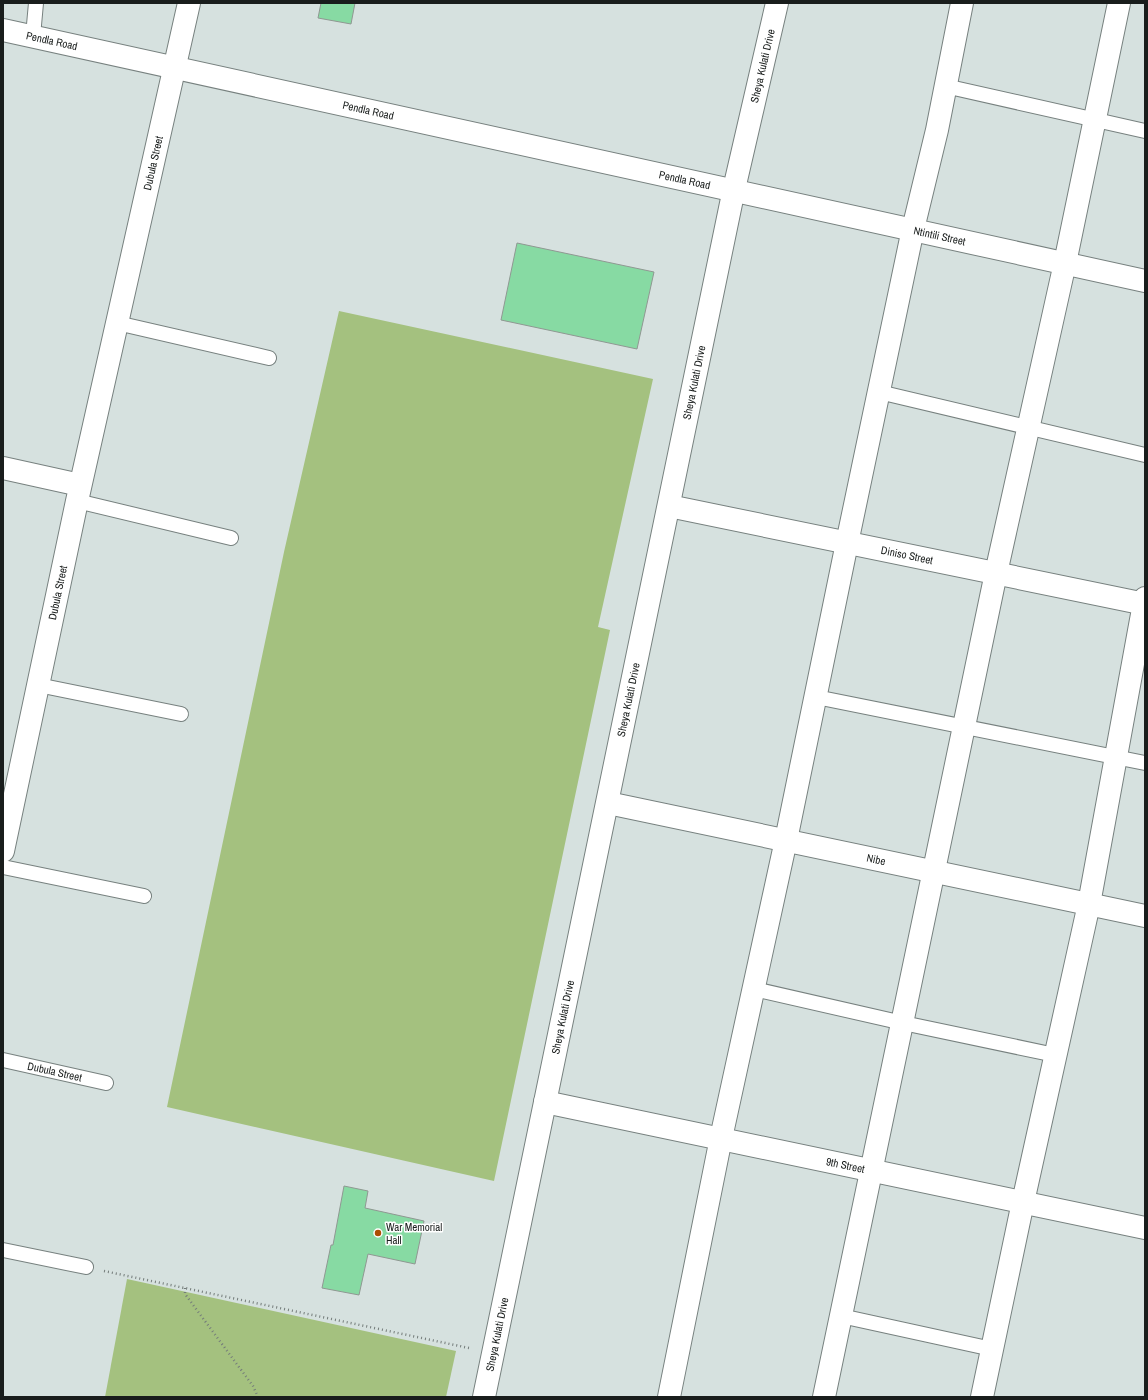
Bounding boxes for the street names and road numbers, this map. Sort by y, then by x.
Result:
street label: Pendla Road [25,28,79,53]
street label: Sheya Kulati Drive [747,28,778,104]
street label: Pendla Road [341,98,395,123]
street label: Dubula Street [140,134,166,192]
street label: Pendla Road [658,167,712,192]
street label: Ntintili Street [912,223,967,248]
street label: Sheya Kulati Drive [679,344,708,421]
street label: Diniso Street [880,543,935,567]
street label: Dubula Street [45,564,70,621]
street label: Sheya Kulati Drive [614,661,643,738]
street label: Nibe [865,851,887,868]
street label: Sheya Kulati Drive [548,979,577,1055]
street label: Dubula Street [26,1059,84,1085]
street label: 9th Street [825,1154,867,1176]
street label: Sheya Kulati Drive [482,1296,511,1373]

